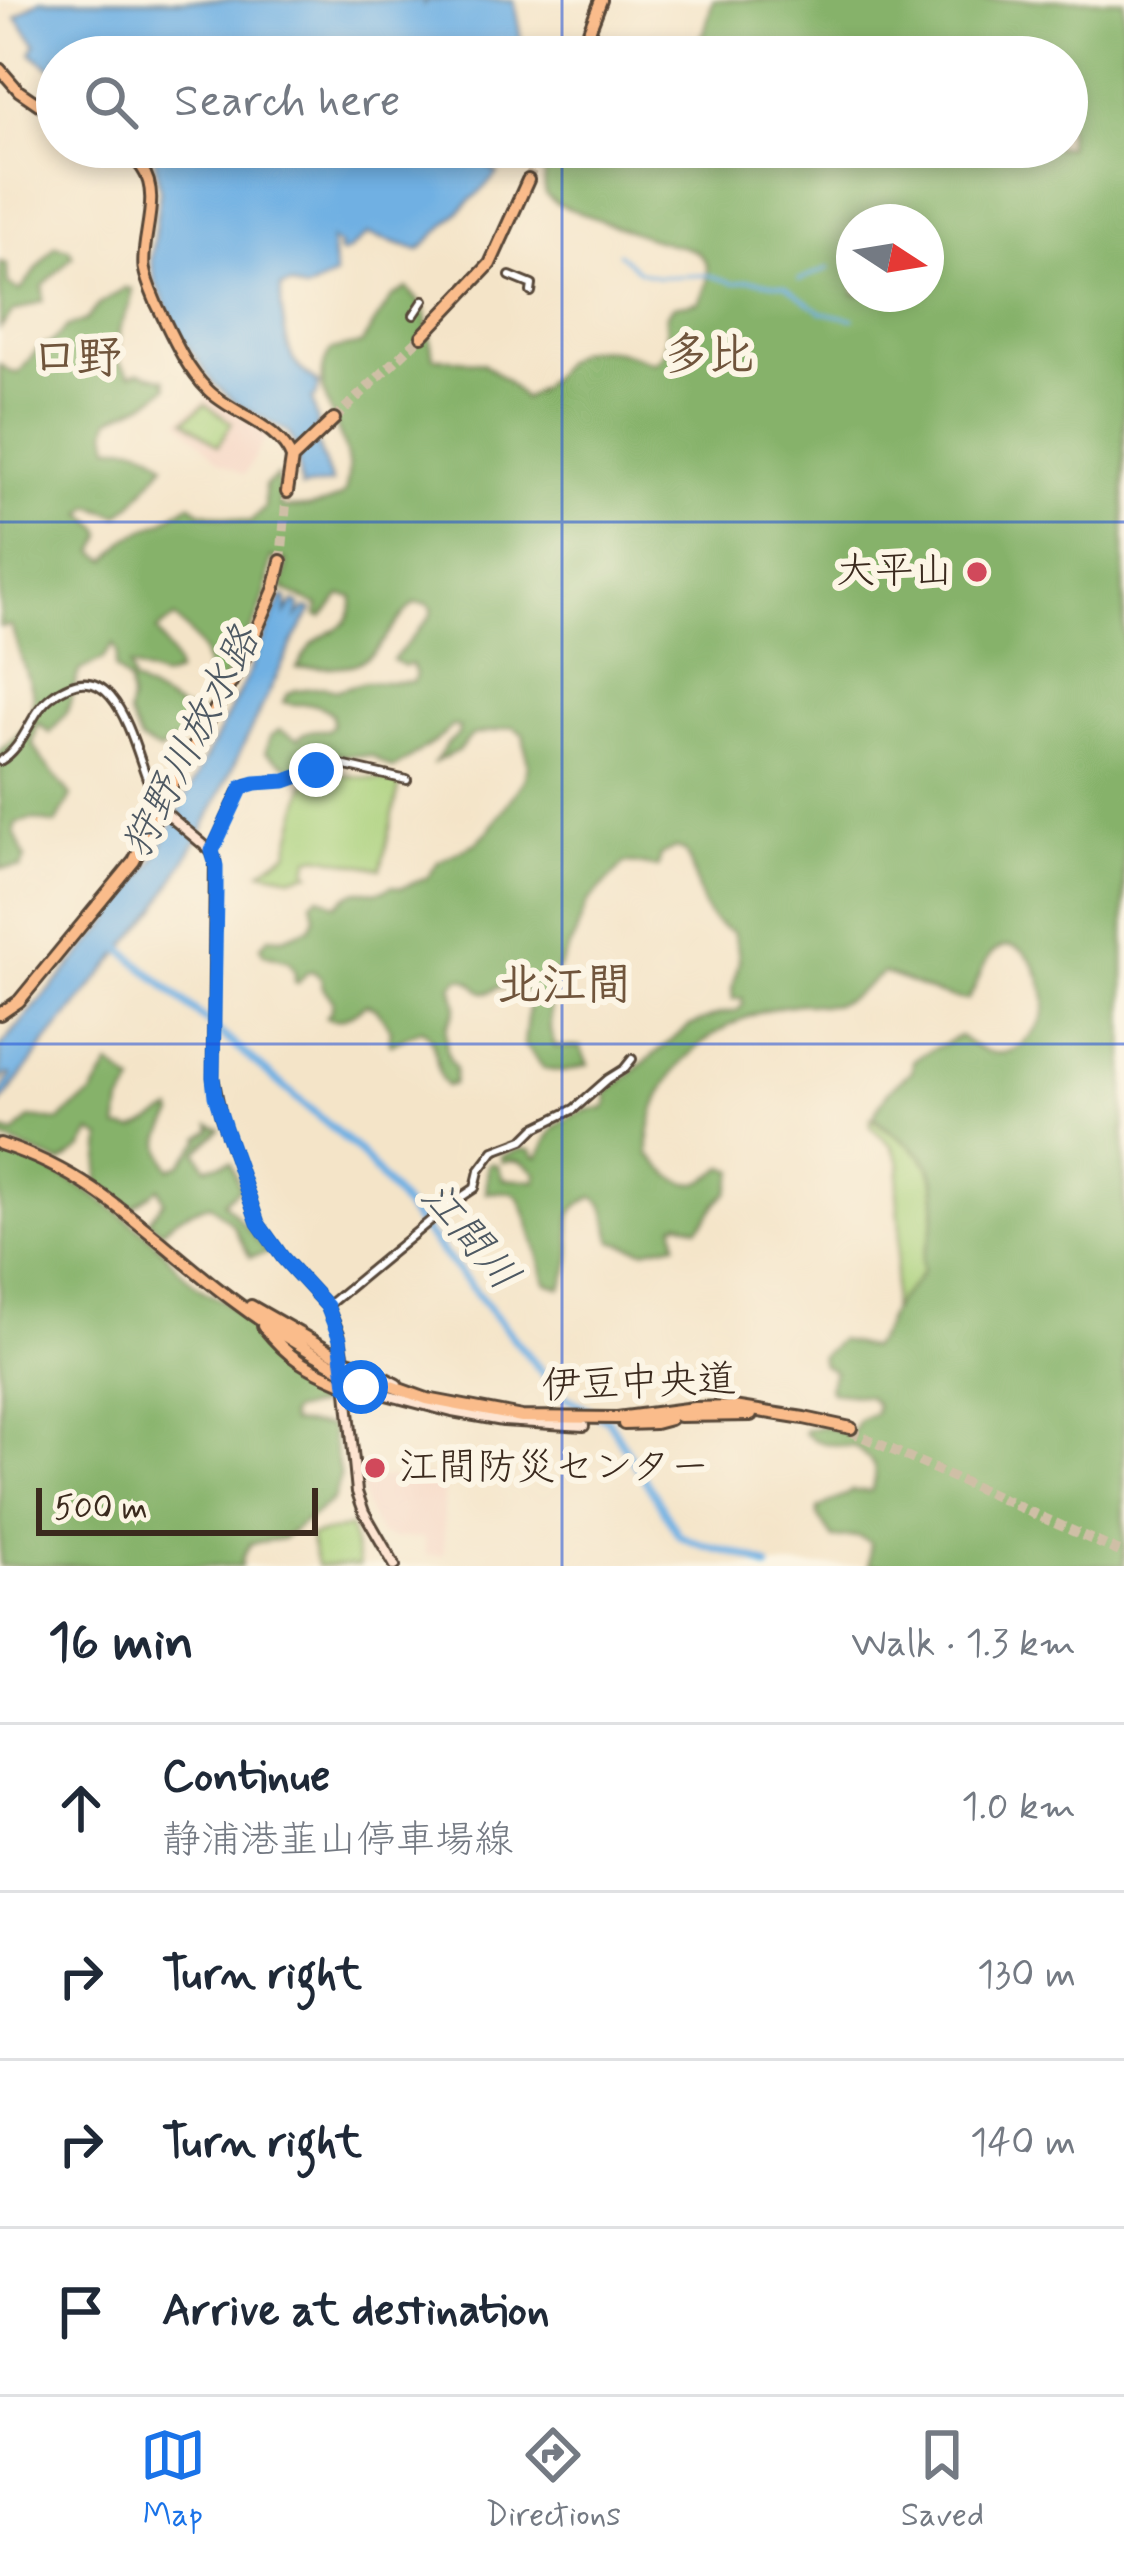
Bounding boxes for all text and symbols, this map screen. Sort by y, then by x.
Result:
search box [36,36,1088,168]
icon: search [78,69,144,135]
text: Search here [174,73,401,132]
north arrow [836,204,944,312]
district label: 多比 [664,327,754,386]
district label: 口野 [32,330,122,389]
place label: 大平山 [836,547,953,598]
marker: 大平山 [964,559,990,585]
water label: 狩野川放水路 [110,616,275,868]
route end [289,743,343,797]
district label: 北江間 [496,957,632,1016]
water label: 江間川 [407,1171,531,1303]
street label: 伊豆中央道 [541,1355,737,1413]
route start [334,1360,388,1414]
place label: 江間防災センター [399,1443,709,1494]
marker: 江間防災センター [362,1455,388,1481]
scale bar [36,1482,318,1535]
text: 500 m [54,1487,148,1531]
text: 16 min [48,1611,194,1677]
text: Walk · 1.3 km [851,1619,1076,1670]
text: Continue [162,1748,330,1807]
icon: ahead [48,1775,114,1841]
text: 1.0 km [961,1782,1076,1833]
text: 静浦港韮山停車場線 [162,1816,513,1867]
icon: right [48,1943,114,2009]
text: Turn right [162,1946,362,2005]
text: 130 m [977,1950,1076,2001]
icon: right [48,2111,114,2177]
text: Turn right [162,2114,362,2173]
text: 140 m [970,2118,1076,2169]
icon: arrive [48,2279,114,2345]
text: Arrive at destination [162,2282,550,2341]
tab: Map [140,2422,206,2538]
tab: Directions [485,2422,621,2538]
tab: Saved [901,2422,984,2538]

